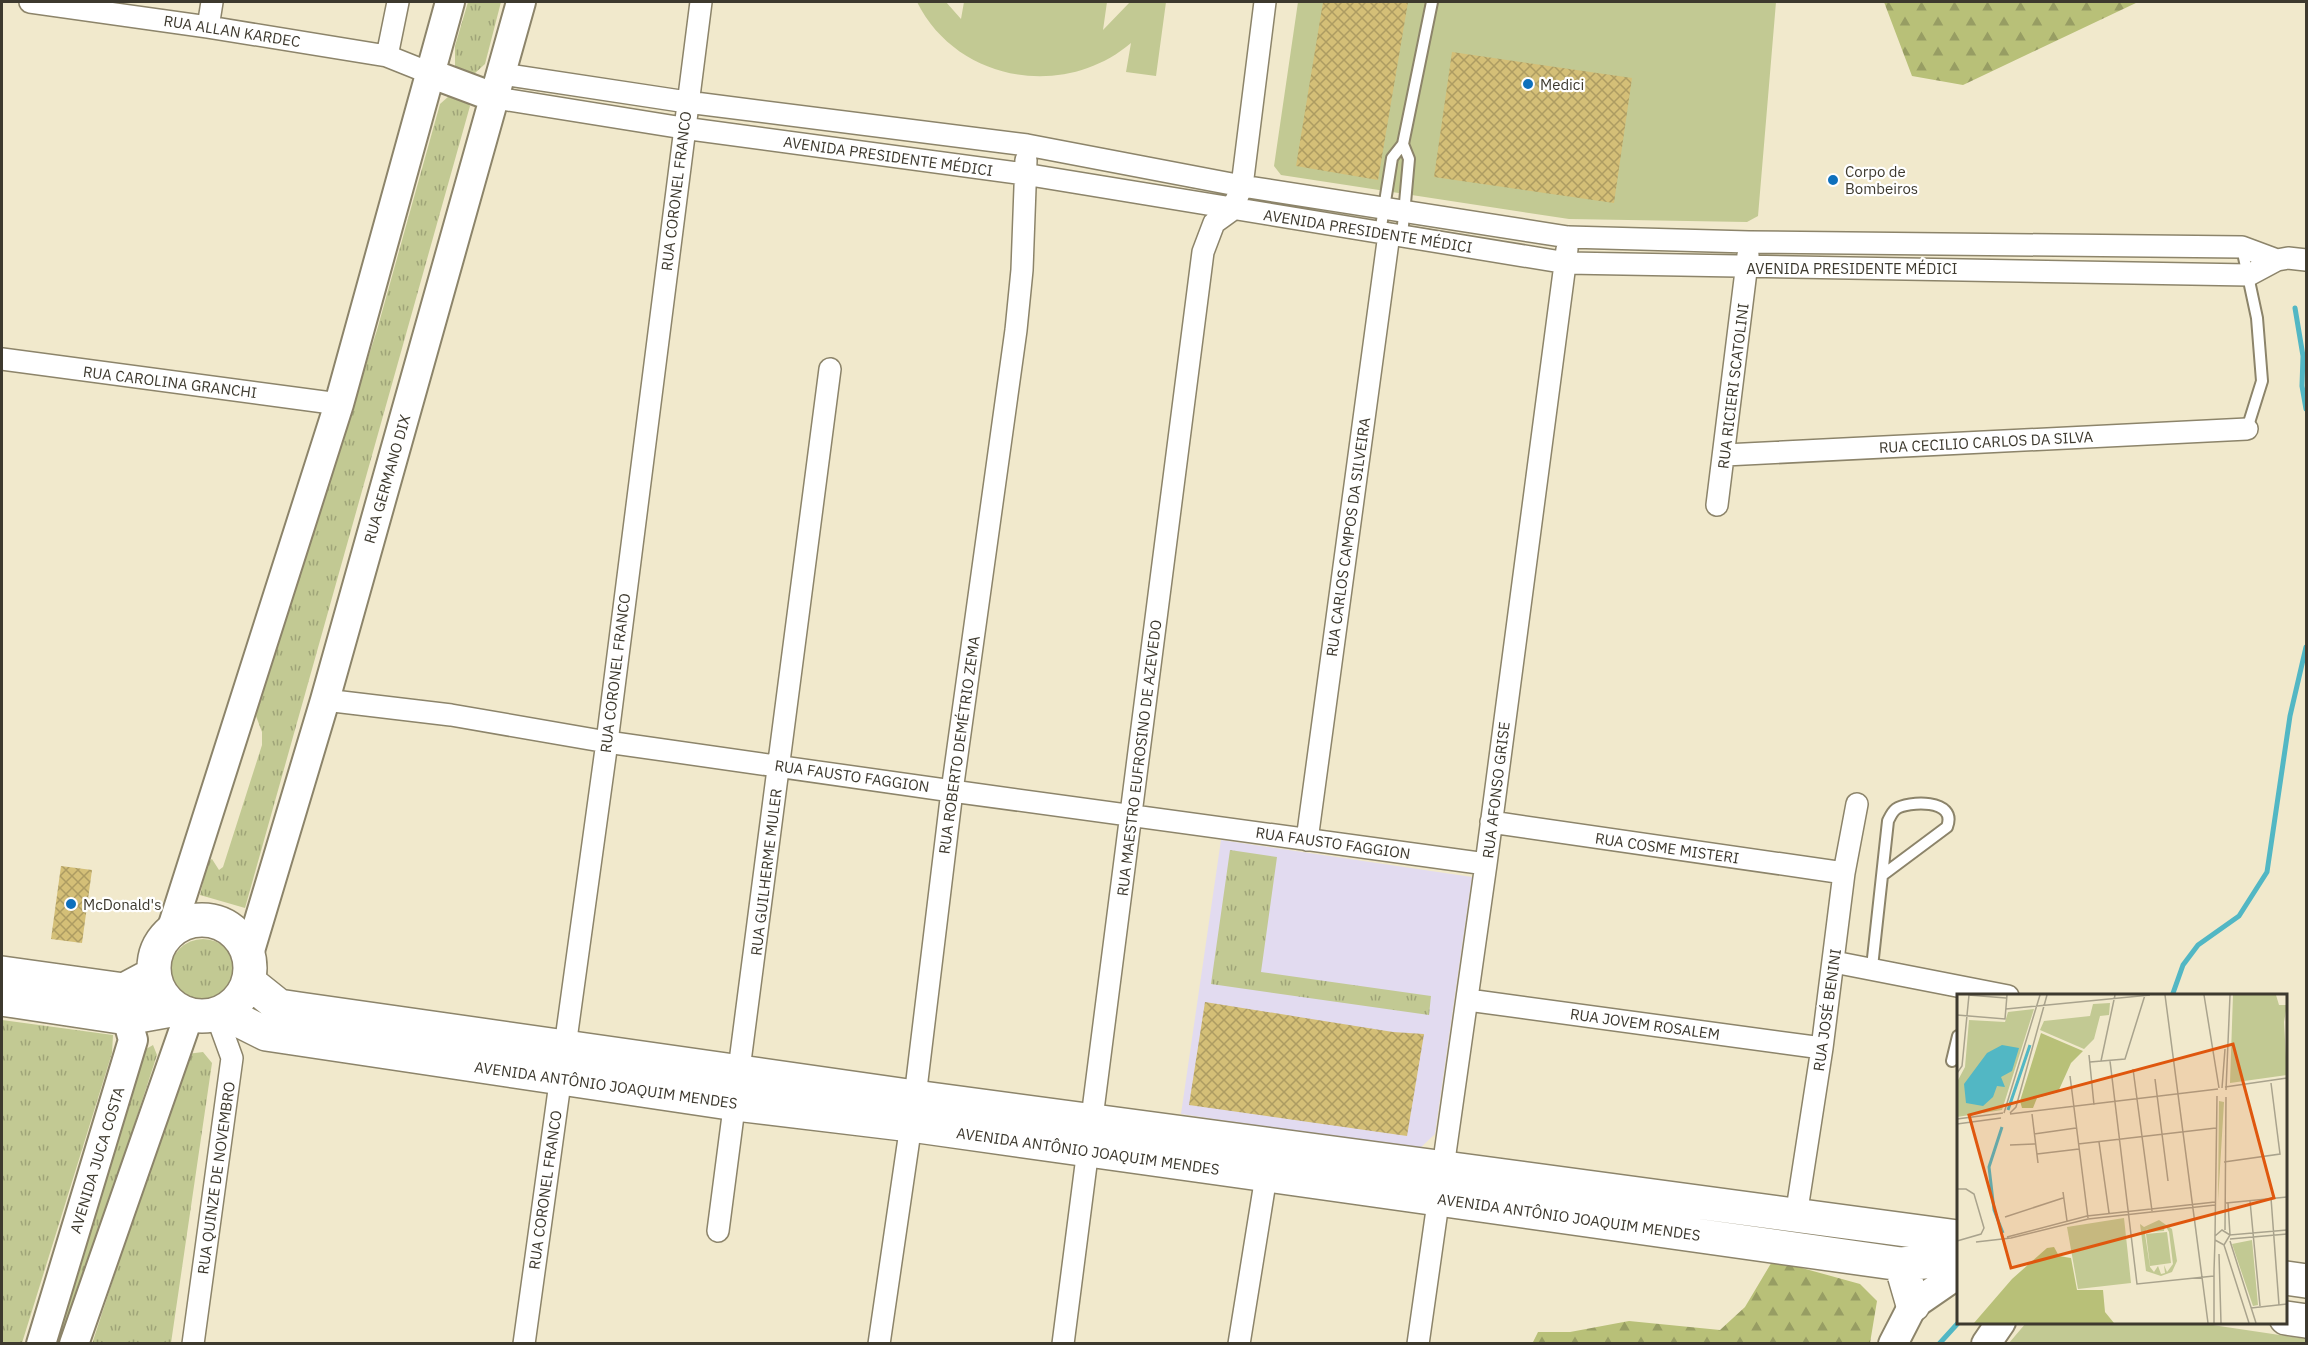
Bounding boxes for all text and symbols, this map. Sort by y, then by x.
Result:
street label: RUA ALLAN KARDEC [162,11,302,51]
place label: Medici [1540,75,1584,94]
marker: Medici [1521,77,1535,91]
street label: RUA CORONEL FRANCO [657,110,695,272]
street label: AVENIDA PRESIDENTE MÉDICI [782,132,994,180]
place label: Corpo de Bombeiros [1845,162,1918,198]
marker: Corpo de Bombeiros [1826,173,1840,187]
street label: AVENIDA PRESIDENTE MÉDICI [1262,205,1474,257]
street label: AVENIDA PRESIDENTE MÉDICI [1746,259,1958,278]
street label: RUA RICIERI SCATOLINI [1713,302,1753,470]
street label: RUA CAROLINA GRANCHI [82,362,258,402]
street label: RUA GERMANO DIX [360,412,414,546]
street label: RUA CARLOS CAMPOS DA SILVEIRA [1322,416,1374,658]
street label: RUA CECILIO CARLOS DA SILVA [1878,427,2094,457]
street label: RUA CORONEL FRANCO [596,592,634,754]
street label: RUA MAESTRO EUFROSINO DE AZEVEDO [1113,619,1165,897]
street label: RUA ROBERTO DEMÉTRIO ZEMA [934,634,984,855]
street label: RUA AFONSO GRISE [1478,720,1514,860]
street label: RUA FAUSTO FAGGION [773,756,931,796]
street label: RUA GUILHERME MULER [746,787,786,957]
street label: RUA FAUSTO FAGGION [1254,823,1412,863]
street label: RUA COSME MISTERI [1594,828,1740,868]
place label: McDonald's [83,895,161,914]
marker: McDonald's [64,897,78,911]
street label: RUA JOSÉ BENINI [1809,947,1845,1073]
inset map [1957,994,2287,1324]
street label: RUA JOVEM ROSALEM [1569,1004,1721,1044]
street label: AVENIDA ANTÔNIO JOAQUIM MENDES [473,1057,739,1113]
street label: RUA QUINZE DE NOVEMBRO [193,1080,239,1276]
street label: AVENIDA JUCA COSTA [66,1084,128,1236]
street label: RUA CORONEL FRANCO [524,1109,566,1271]
street label: AVENIDA ANTÔNIO JOAQUIM MENDES [955,1123,1221,1179]
street label: AVENIDA ANTÔNIO JOAQUIM MENDES [1436,1189,1702,1245]

